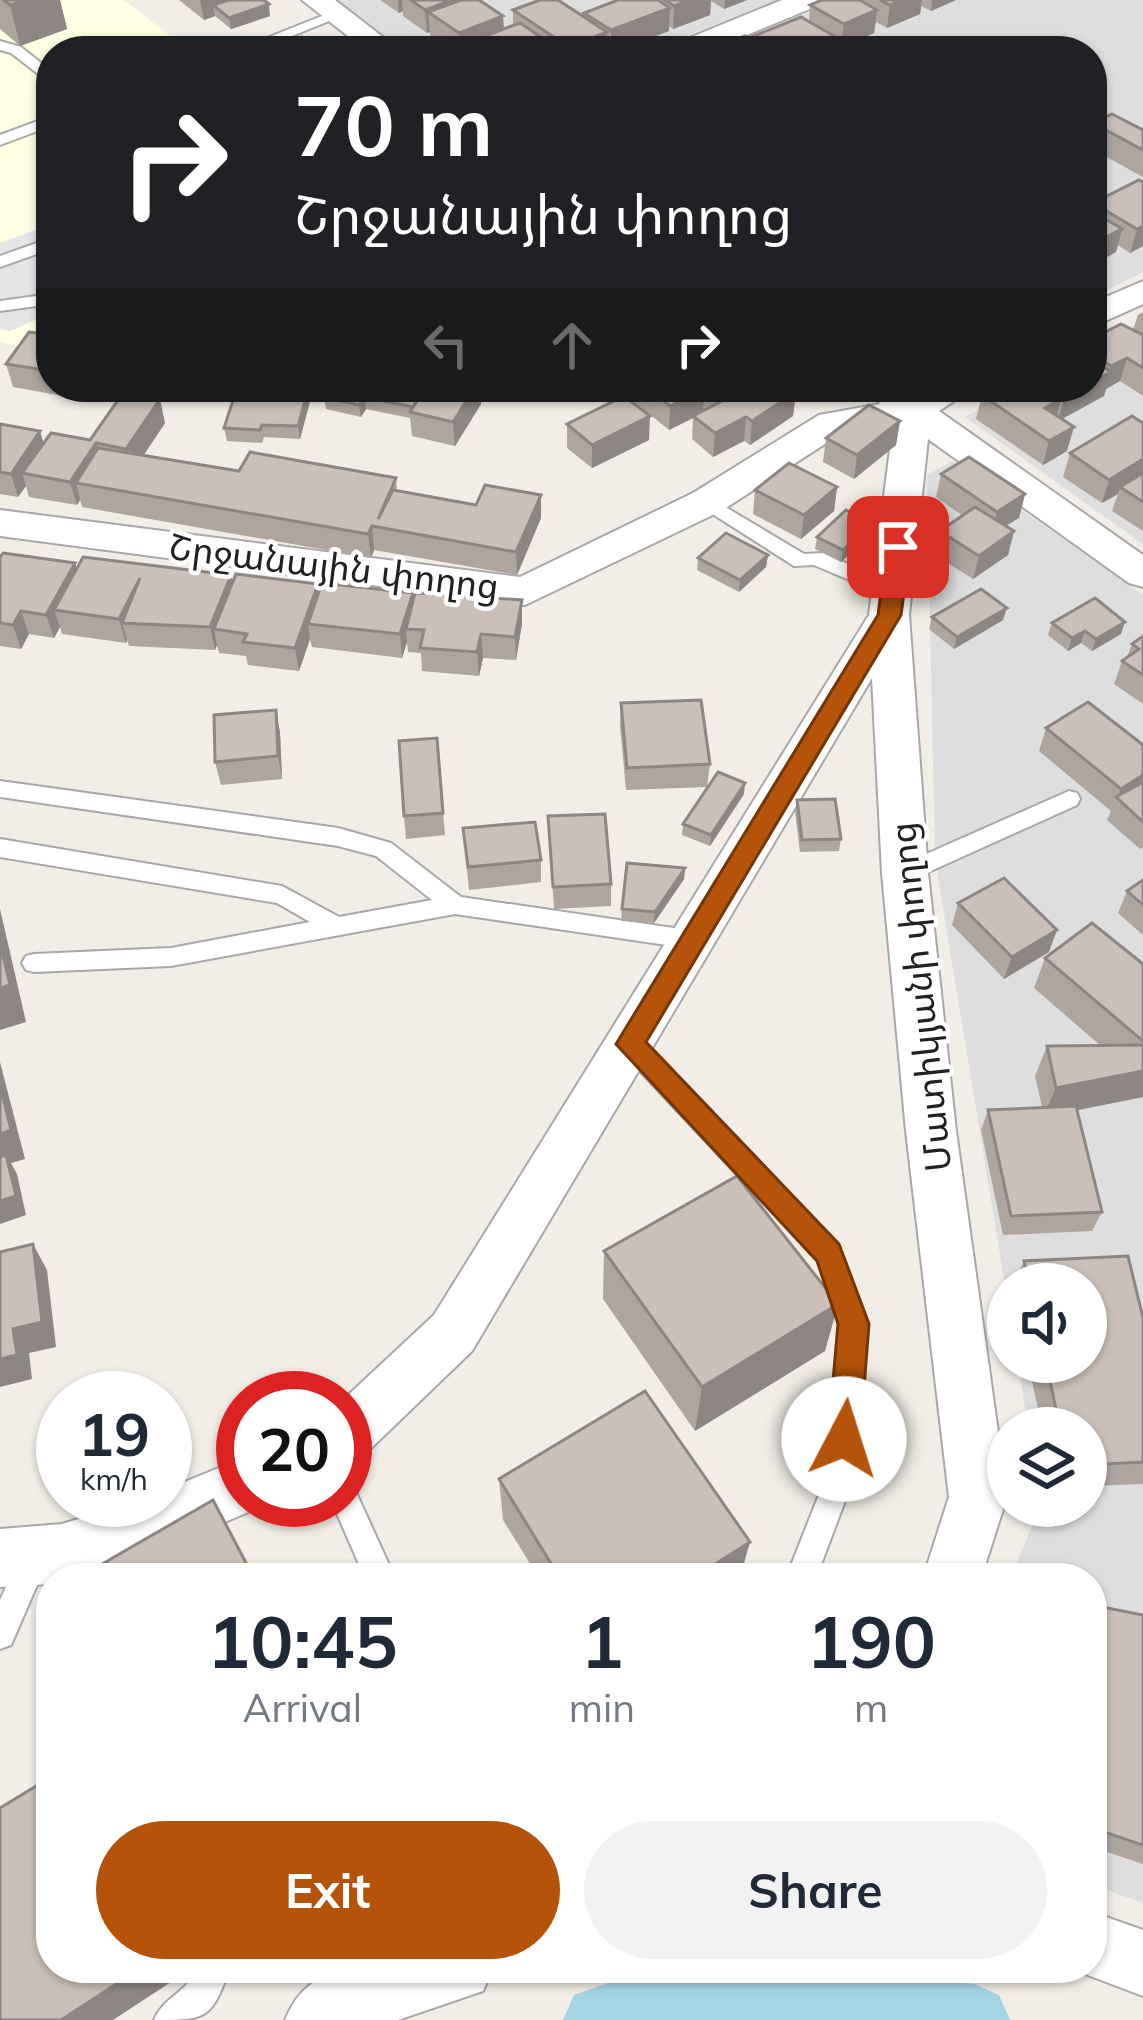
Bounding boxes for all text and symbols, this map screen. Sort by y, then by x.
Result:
text: 70 m [294,72,493,177]
icon: right [96,84,252,240]
text: Շրջանային փողոց [294,180,792,248]
icon: left [413,312,479,378]
icon: ahead [539,312,605,378]
icon: right [665,312,731,378]
pin [847,496,949,598]
icon: arrive [865,514,931,580]
street label: Շրջանային փողոց [166,523,502,608]
street label: Մատիկյանի փողոց [879,820,960,1174]
map controls [987,1263,1107,1527]
button: sound [987,1263,1107,1383]
speed limit sign: 20 [216,1371,372,1527]
position arrow [781,1376,907,1502]
text: 19 [78,1396,150,1471]
button: layers [987,1407,1107,1527]
text: km/h [80,1460,148,1498]
text: 10:45 [207,1596,398,1686]
text: 1 [580,1596,624,1686]
text: 190 [806,1596,936,1686]
text: Arrival [243,1683,362,1732]
text: min [569,1683,635,1732]
text: m [854,1683,888,1732]
button: Exit [96,1821,560,1959]
button: Share [584,1821,1047,1959]

